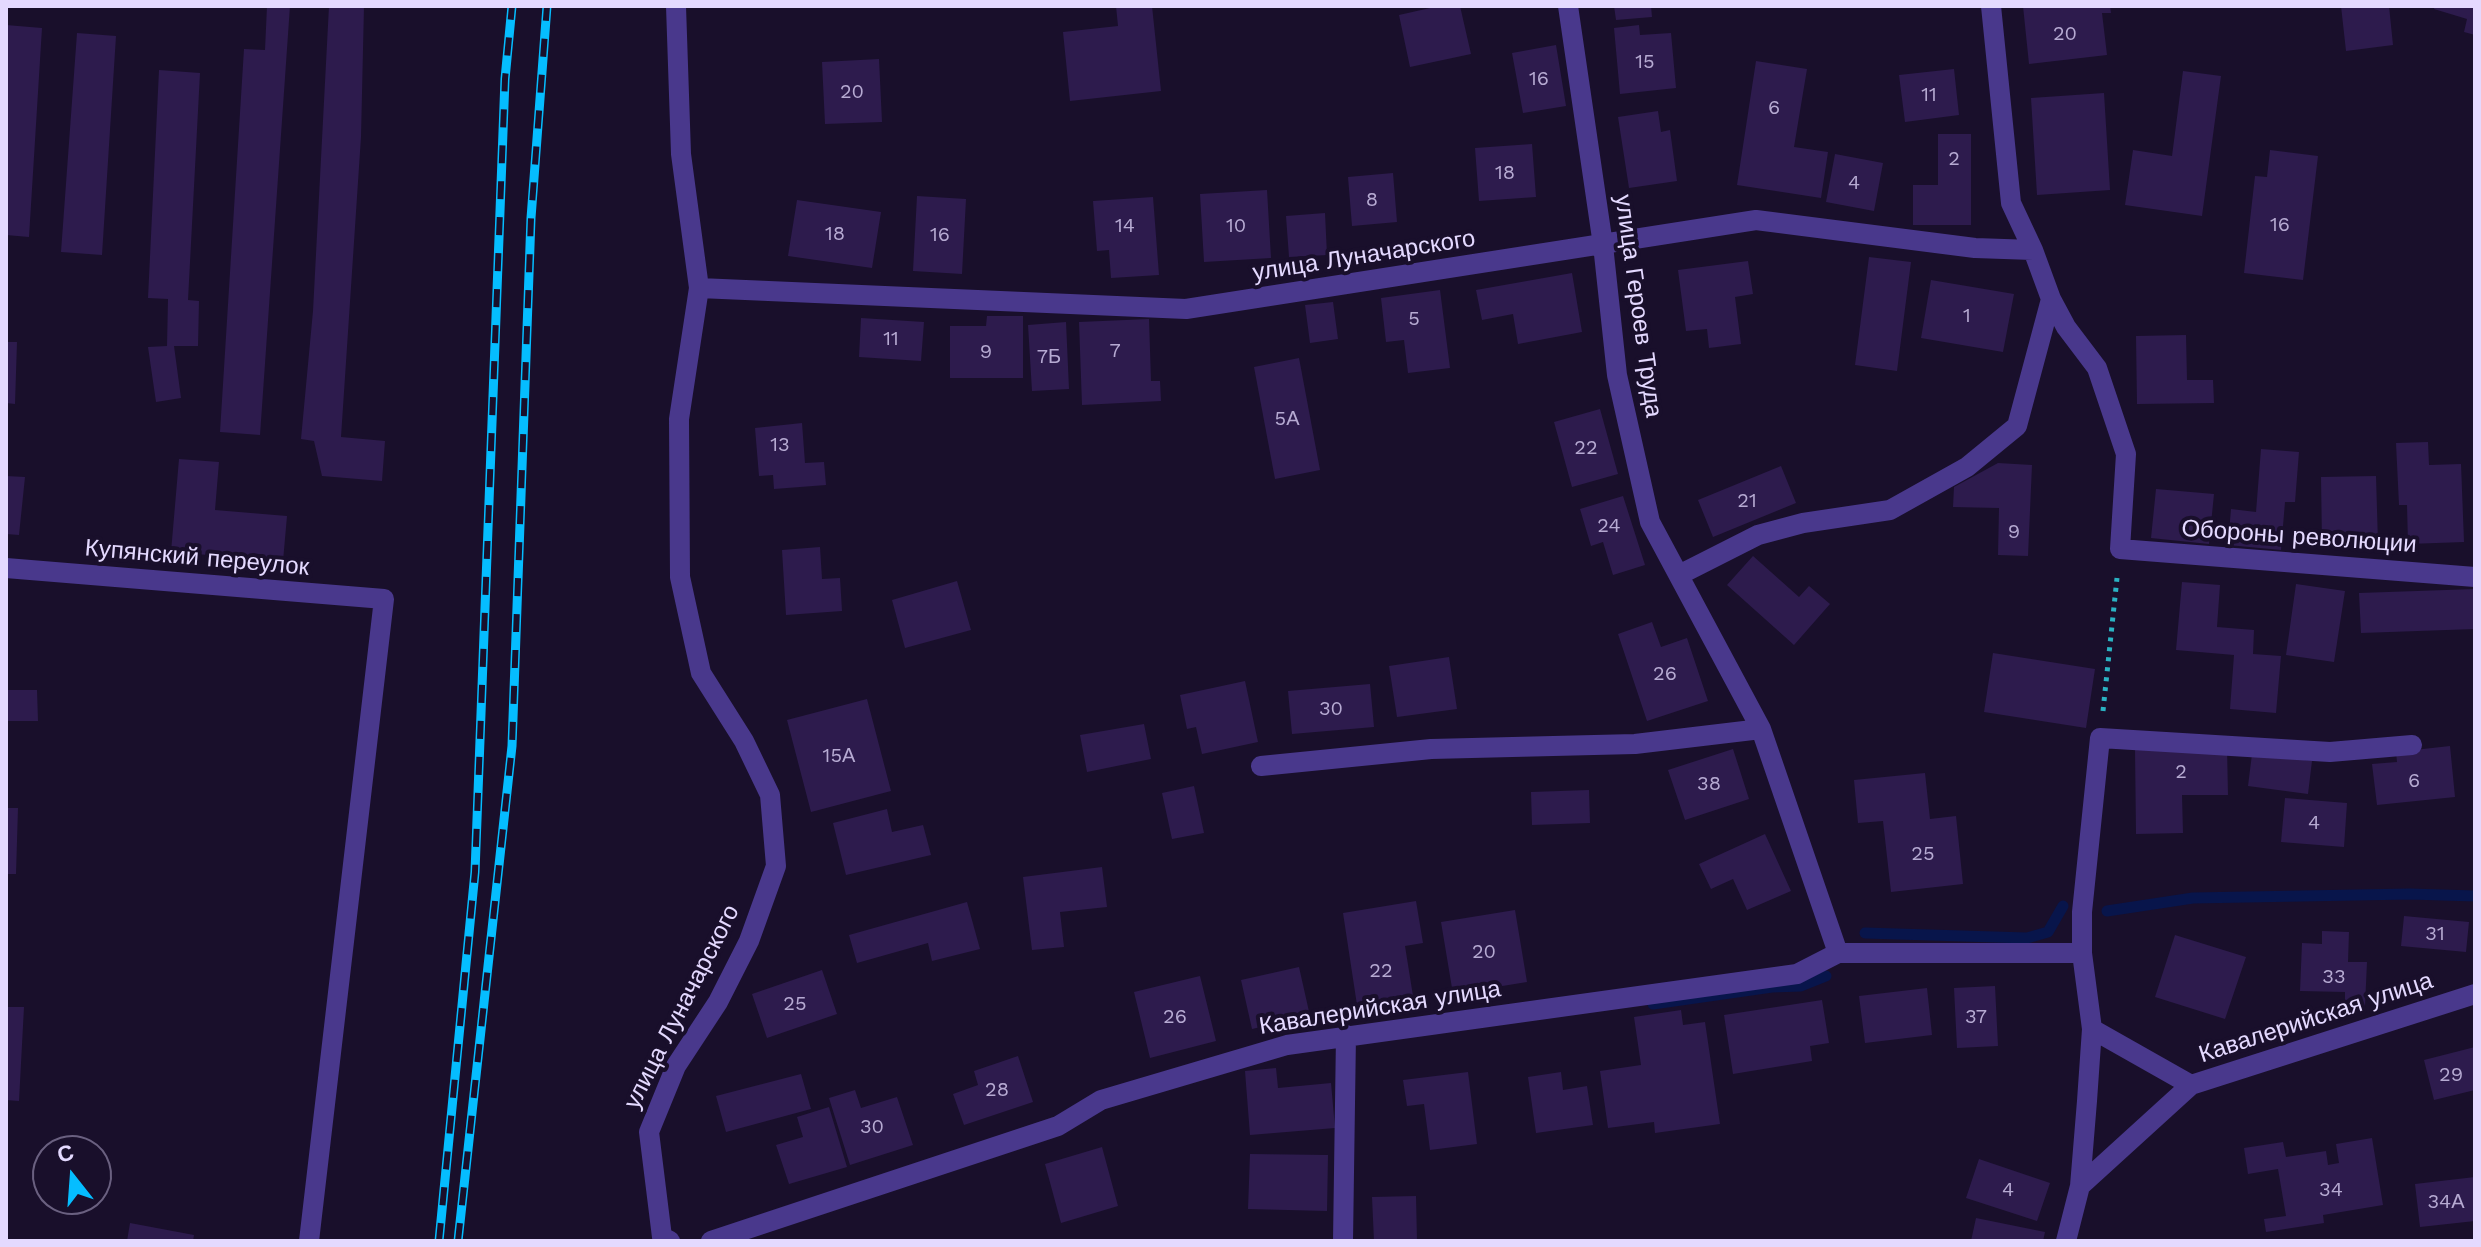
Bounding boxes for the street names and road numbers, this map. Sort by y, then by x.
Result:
street label: улица Героев Труда [1608,193,1668,419]
street label: улица Луначарского [1251,224,1477,288]
street label: Обороны революции [2180,514,2418,560]
street label: Купянский переулок [84,534,310,582]
street label: улица Луначарского [618,900,746,1114]
street label: Кавалерийская улица [2195,967,2437,1069]
street label: Кавалерийская улица [1257,975,1503,1041]

